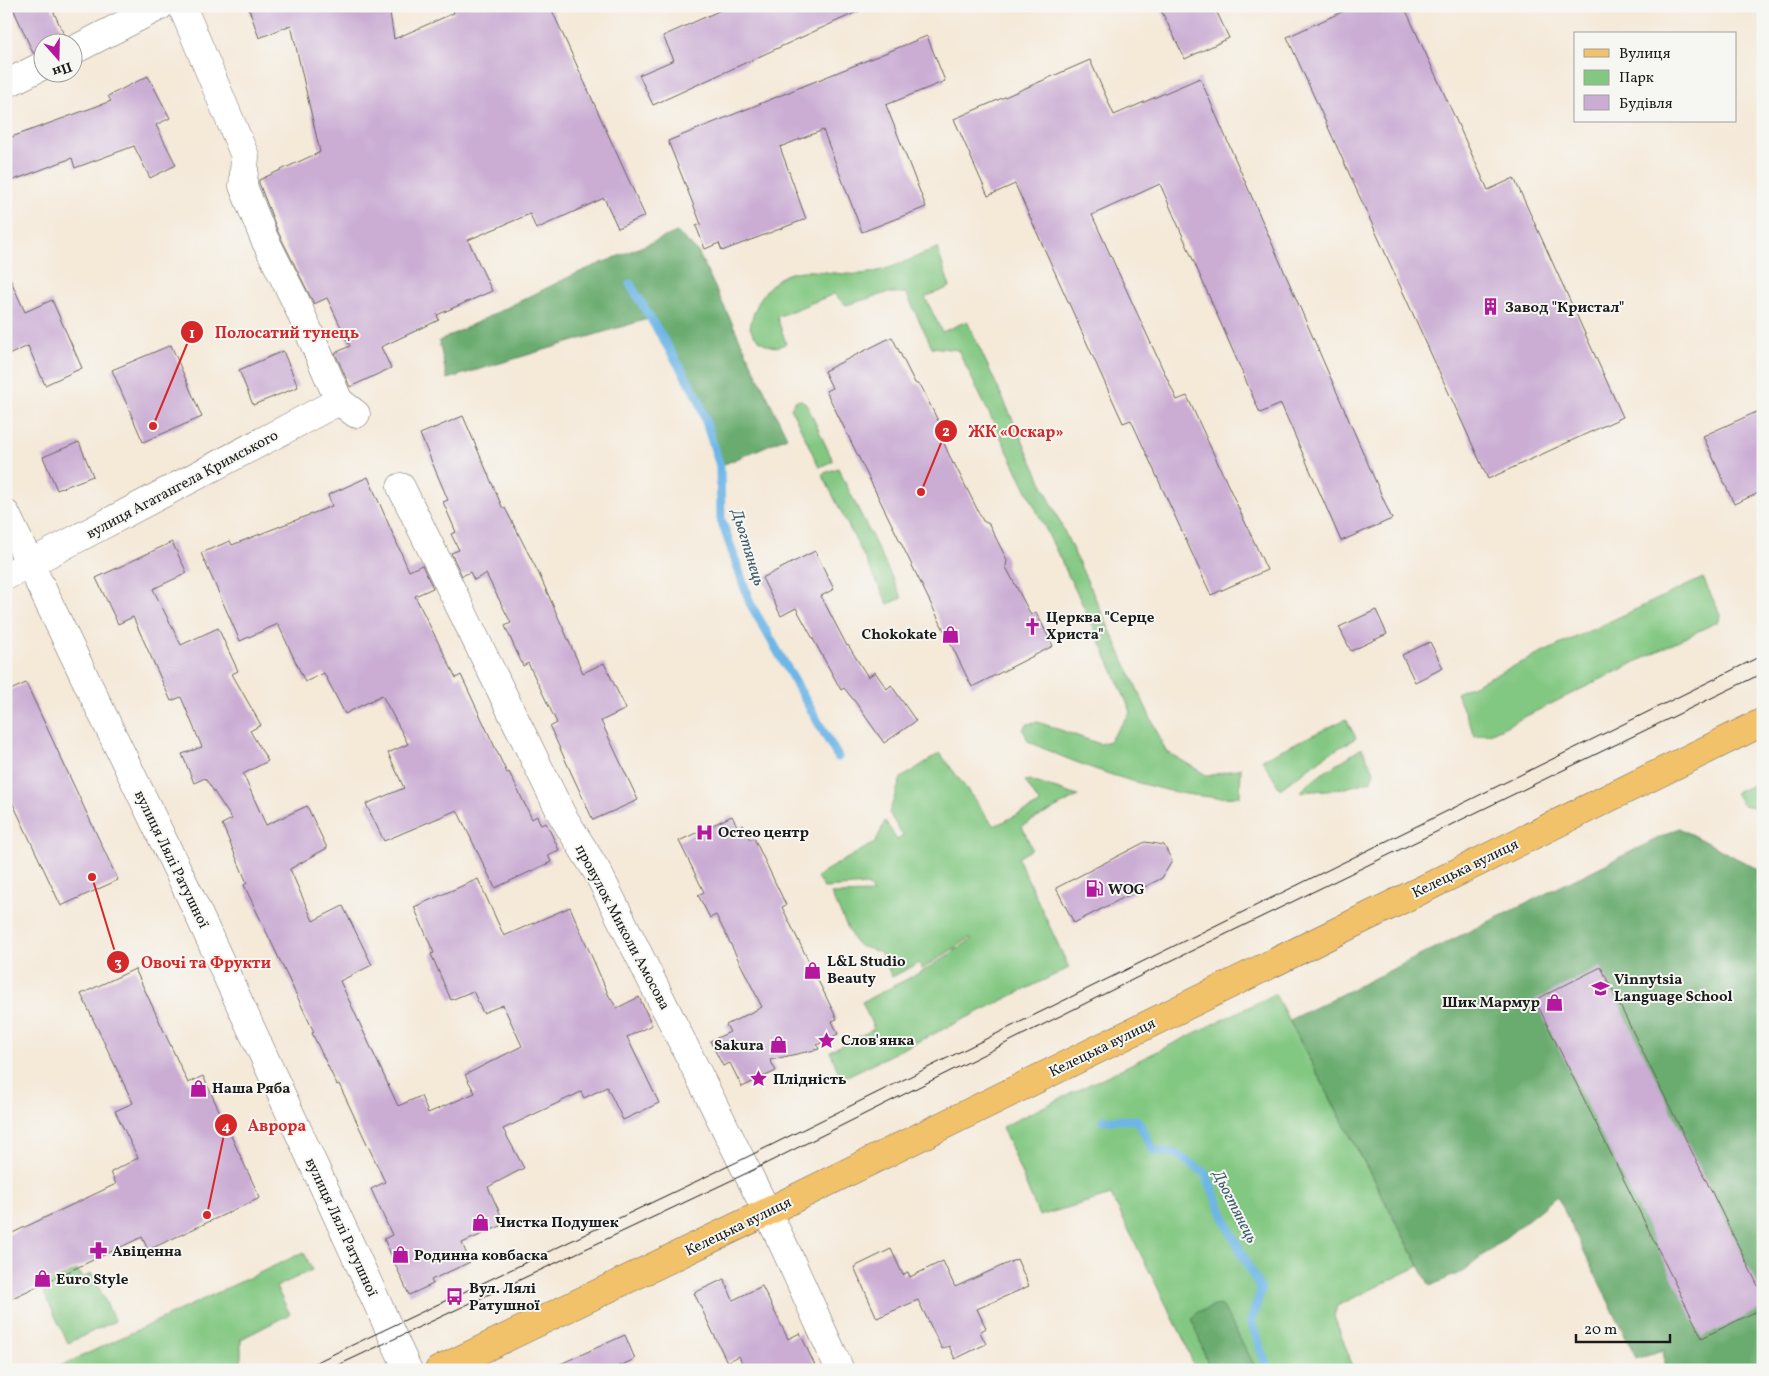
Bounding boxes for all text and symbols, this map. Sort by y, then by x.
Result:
north arrow [32,32,82,82]
legend [1574,32,1736,122]
text: Вулиця [1619,44,1671,65]
text: Пн [49,56,75,81]
text: Парк [1619,68,1654,89]
text: Будівля [1619,94,1673,115]
building icon: Завод "Кристал" [1481,297,1501,317]
place label: Завод "Кристал" [1505,298,1625,319]
callout: Полосатий тунець [180,317,370,348]
text: Полосатий тунець [215,323,359,345]
text: 1 [189,324,195,345]
callout: ЖК «Оскар» [933,416,1074,447]
text: 2 [942,422,950,443]
text: ЖК «Оскар» [968,422,1064,444]
street label: вулиця Агатангела Кримського [83,426,282,545]
water label: Дьогтянець [725,506,769,589]
place label: Церква "Серце Христа" [1046,608,1155,646]
church icon: Церква "Серце Христа" [1022,616,1042,636]
shop icon: Chokokate [941,624,961,644]
place label: Chokokate [862,625,937,646]
street label: вулиця Лялі Ратушної [128,787,213,933]
hospital icon: Остео центр [694,822,714,842]
place label: Остео центр [718,823,809,844]
street label: Келецька вулиця [1409,834,1523,904]
street label: провулок Миколи Амосова [569,841,674,1014]
fuel station icon: WOG [1084,879,1104,899]
place label: WOG [1108,880,1145,901]
callout: Овочі та Фрукти [106,946,281,977]
place label: L&L Studio Beauty [827,952,906,990]
text: 3 [114,953,122,974]
text: Овочі та Фрукти [141,953,271,975]
shop icon: L&L Studio Beauty [803,960,823,980]
place label: Vinnytsia Language School [1614,970,1733,1008]
school or university icon: Vinnytsia Language School [1590,978,1610,998]
shop icon: Шик Мармур [1544,992,1564,1012]
place label: Шик Мармур [1442,993,1540,1014]
street label: Келецька вулиця [1046,1013,1160,1083]
place icon: Слов'янка [817,1030,837,1050]
place label: Слов'янка [841,1031,914,1052]
shop icon: Sakura [768,1035,788,1055]
place label: Sakura [714,1036,764,1057]
place icon: Плідність [749,1069,769,1089]
place label: Плідність [773,1070,847,1091]
shop icon: Наша Ряба [188,1078,208,1098]
place label: Наша Ряба [212,1079,291,1100]
callout: Аврора [213,1110,317,1141]
text: Аврора [248,1116,306,1138]
text: 4 [221,1117,231,1138]
street label: вулиця Лялі Ратушної [299,1155,382,1301]
water label: Дьогтянець [1206,1166,1262,1248]
street label: Келецька вулиця [682,1192,796,1262]
shop icon: Чистка Подушек [471,1212,491,1232]
place label: Чистка Подушек [495,1213,619,1234]
pharmacy icon: Авіценна [88,1241,108,1261]
place label: Авіценна [112,1242,182,1263]
shop icon: Родинна ковбаска [390,1245,410,1265]
place label: Родинна ковбаска [414,1246,548,1267]
shop icon: Euro Style [32,1269,52,1289]
place label: Euro Style [56,1270,129,1291]
place label: Вул. Лялі Ратушної [469,1279,540,1317]
bus stop icon: Вул. Лялі Ратушної [445,1287,465,1307]
scale bar [1576,1311,1670,1343]
text: 20 m [1584,1320,1617,1341]

